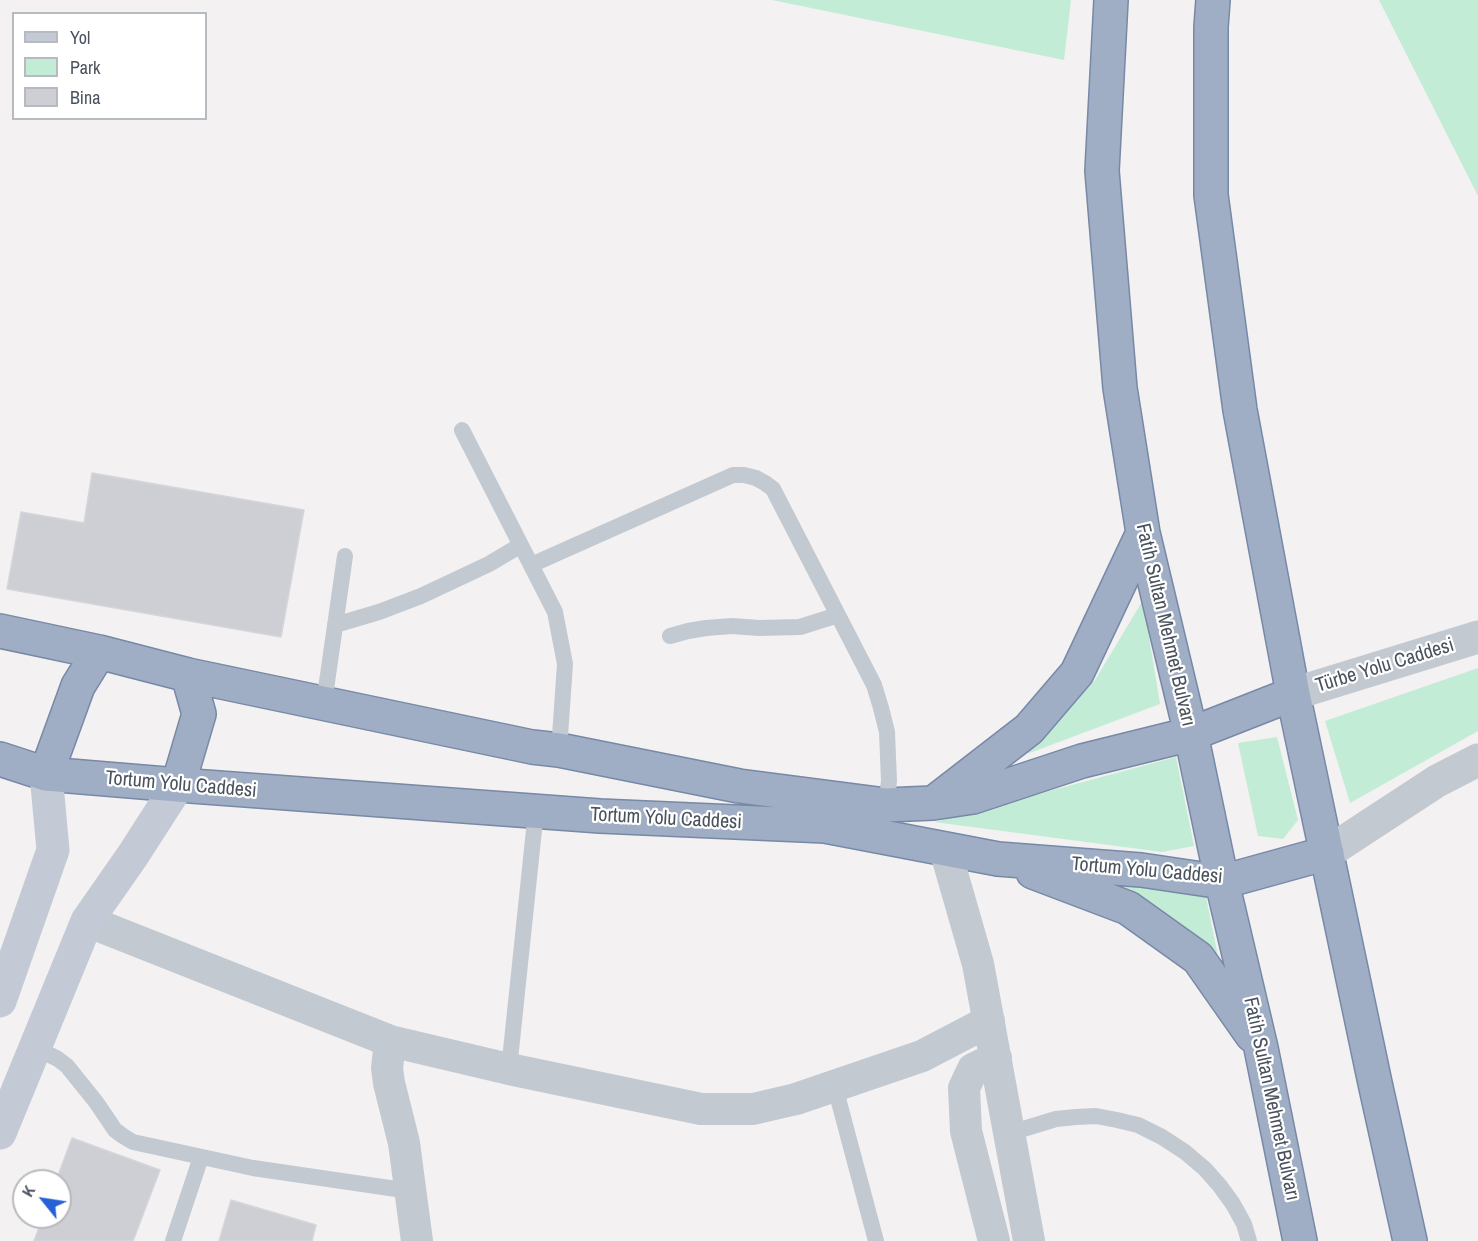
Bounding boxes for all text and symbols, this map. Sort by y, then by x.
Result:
legend [12,12,207,120]
text: Yol [70,25,90,50]
text: Park [70,55,100,80]
text: Bina [70,85,100,110]
street label: Fatih Sultan Mehmet Bulvarı [1130,521,1200,729]
street label: Türbe Yolu Caddesi [1313,634,1457,698]
street label: Tortum Yolu Caddesi [104,766,258,804]
street label: Tortum Yolu Caddesi [590,803,742,835]
street label: Tortum Yolu Caddesi [1070,852,1224,890]
street label: Fatih Sultan Mehmet Bulvarı [1238,995,1304,1203]
north arrow [12,1169,72,1229]
text: K [16,1181,40,1201]

